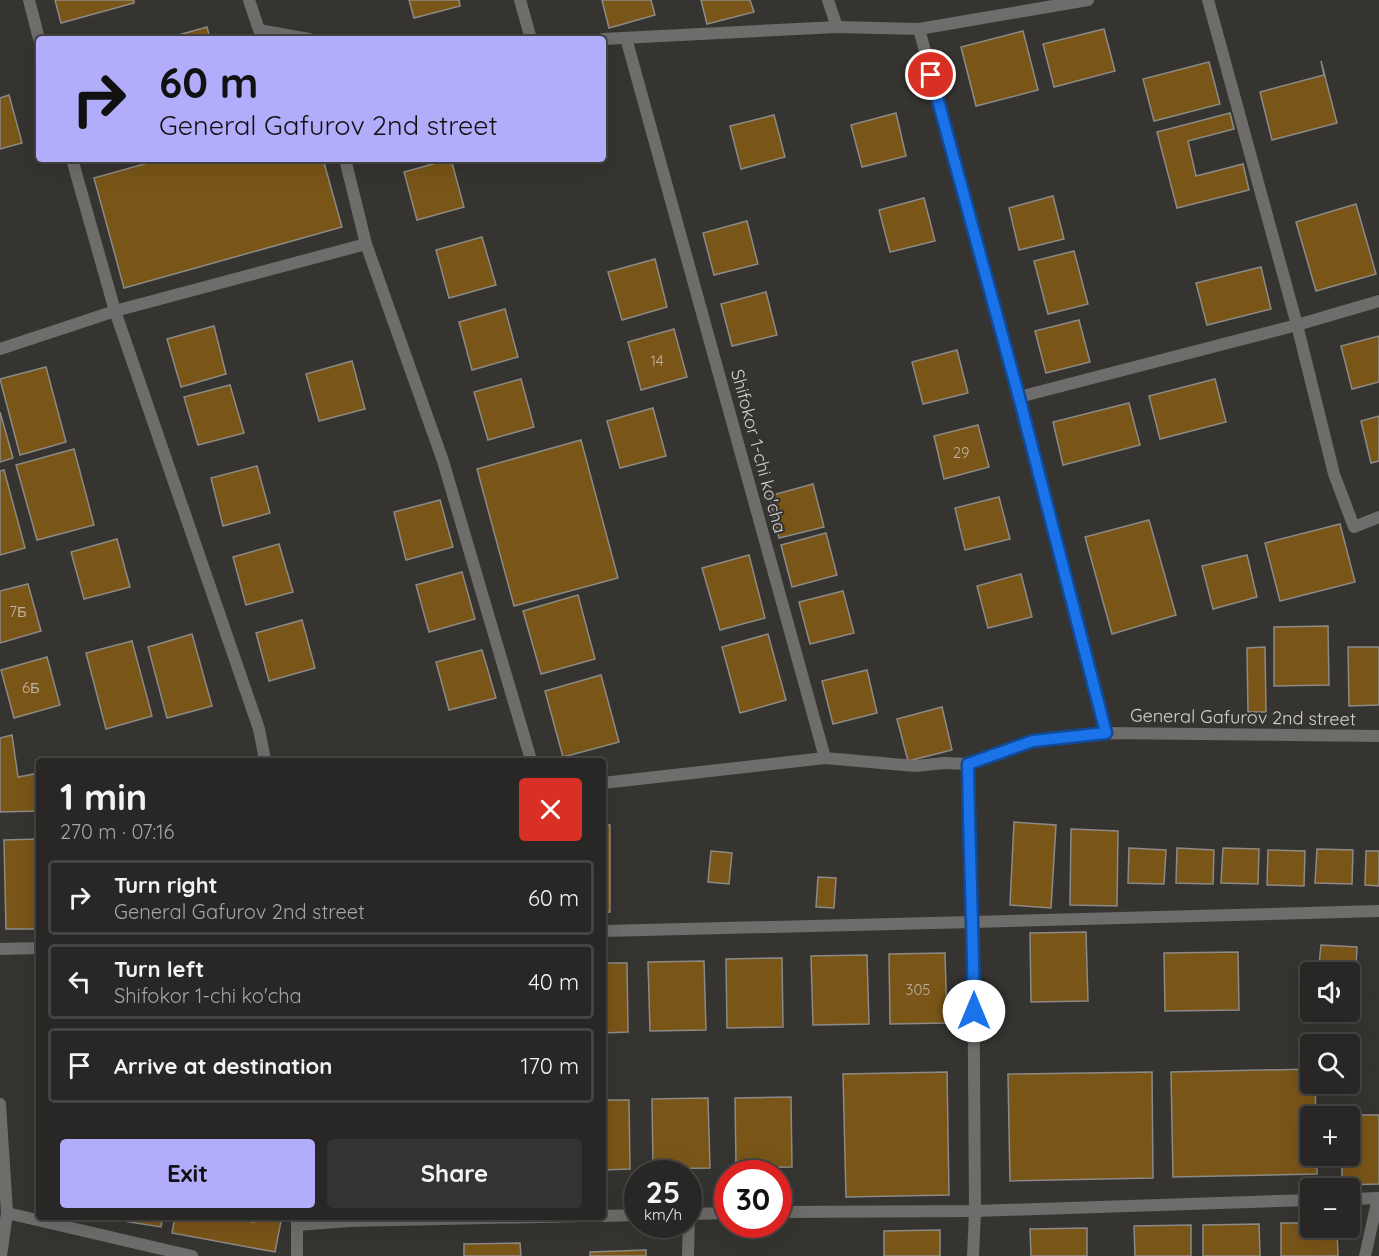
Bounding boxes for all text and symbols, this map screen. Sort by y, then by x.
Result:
pin [905,49,956,100]
text: 60 m [159,56,259,109]
icon: arrive [914,58,947,91]
icon: right [60,60,138,138]
text: General Gafurov 2nd street [159,108,498,142]
house number: 14 [650,351,664,370]
street label: Shifokor 1-chi ko'cha [726,366,792,536]
house number: 29 [953,443,969,462]
house number: 7Б [9,602,27,621]
house number: 6Б [22,678,40,697]
street label: General Gafurov 2nd street [1130,704,1356,730]
text: 1 min [60,774,147,819]
button: close [519,778,582,841]
text: 270 m · 07:16 [60,819,174,844]
text: Turn right [114,871,218,899]
icon: right [63,881,96,914]
text: 60 m [528,884,579,912]
text: General Gafurov 2nd street [114,899,365,924]
text: Turn left [114,955,204,983]
map controls [1300,962,1360,1238]
button: sound [1300,962,1360,1022]
icon: left [63,965,96,998]
text: 40 m [528,968,579,996]
position arrow [942,979,1006,1043]
house number: 305 [906,980,930,999]
text: Shifokor 1-chi ko'cha [114,983,302,1008]
button: search [1300,1034,1360,1094]
icon: arrive [63,1049,96,1082]
text: Arrive at destination [114,1052,332,1080]
text: 170 m [520,1052,579,1080]
button: + [1300,1106,1360,1166]
button: Exit [60,1139,315,1208]
button: Share [327,1139,582,1208]
speed limit sign: 30 [714,1160,792,1238]
text: 25 [646,1173,680,1211]
button: − [1300,1178,1360,1238]
text: km/h [644,1205,682,1224]

